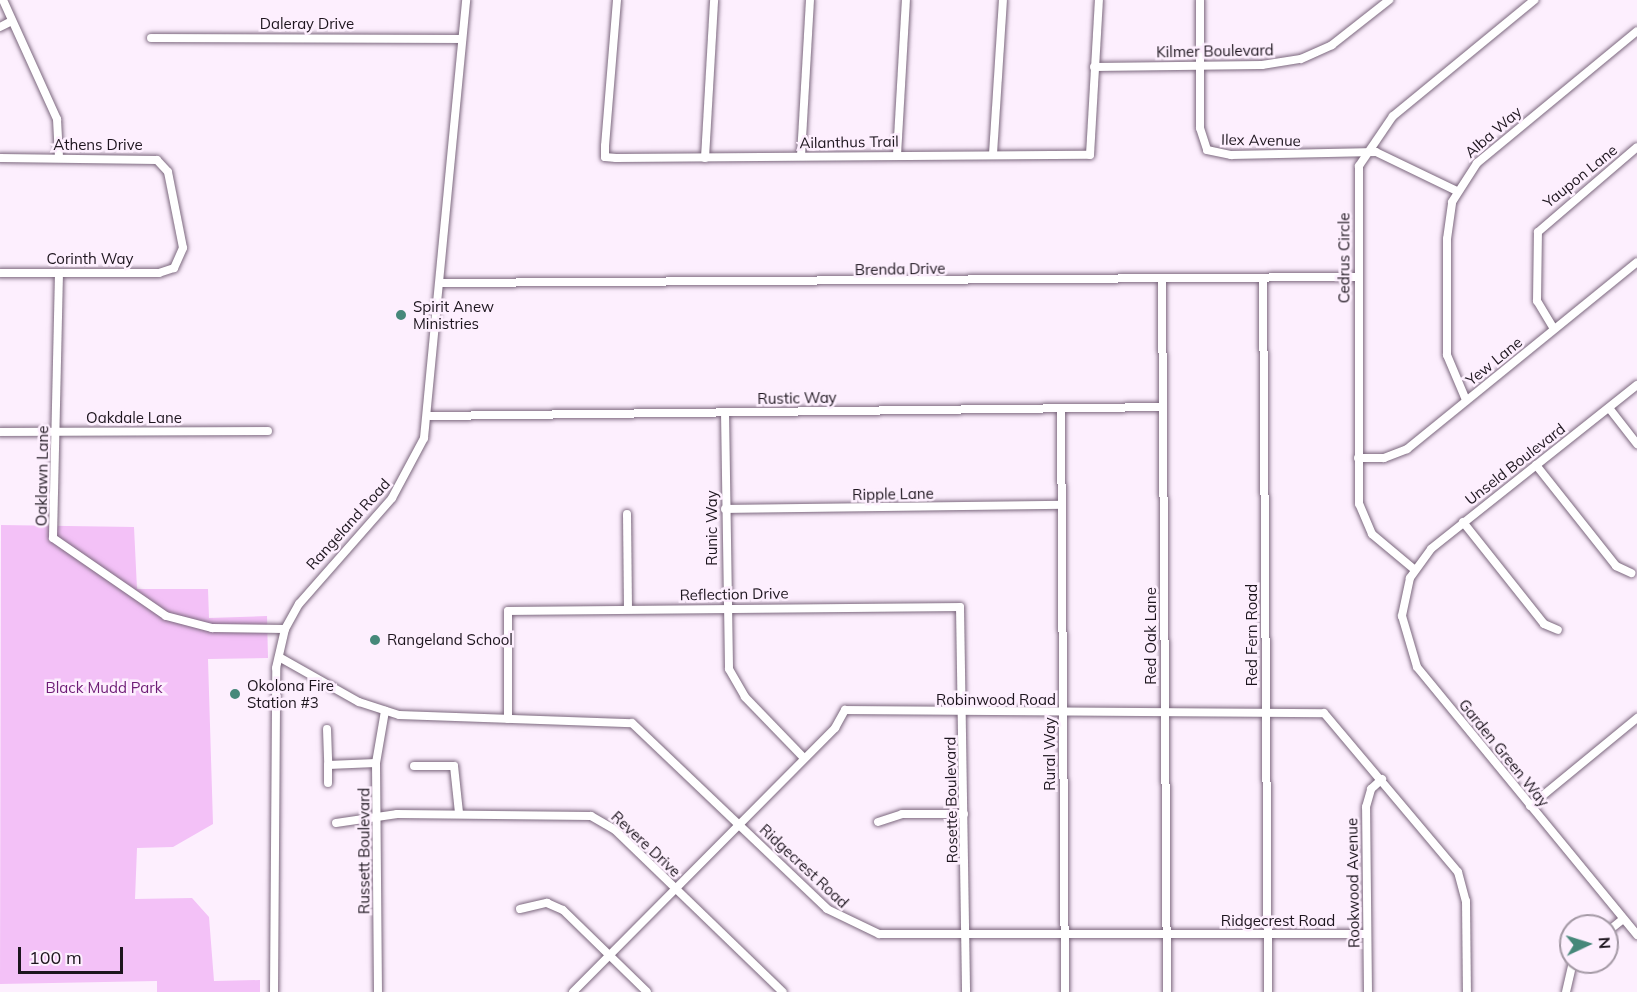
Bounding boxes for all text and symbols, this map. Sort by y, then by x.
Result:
street label: Daleray Drive [260,15,354,33]
street label: Kilmer Boulevard [1156,41,1274,61]
street label: Alba Way [1461,103,1525,161]
street label: Ilex Avenue [1221,130,1301,150]
street label: Ailanthus Trail [799,132,899,152]
street label: Athens Drive [53,136,143,154]
street label: Yaupon Lane [1539,141,1621,211]
street label: Cedrus Circle [1335,213,1353,303]
street label: Corinth Way [47,250,133,268]
street label: Brenda Drive [855,259,945,279]
place label: Spirit Anew Ministries [413,297,494,332]
marker: Spirit Anew Ministries [394,308,408,322]
street label: Yew Lane [1462,333,1526,389]
street label: Rustic Way [757,388,837,408]
street label: Oakdale Lane [86,409,182,427]
street label: Unseld Boulevard [1461,419,1569,509]
street label: Oaklawn Lane [32,426,52,526]
street label: Rangeland Road [302,475,394,573]
street label: Ripple Lane [852,484,934,504]
street label: Runic Way [703,490,721,566]
street label: Reflection Drive [679,584,789,604]
street label: Red Fern Road [1243,584,1261,686]
street label: Red Oak Lane [1142,587,1160,685]
place label: Rangeland School [387,631,513,649]
marker: Rangeland School [368,633,382,647]
place label: Okolona Fire Station #3 [247,676,334,711]
park label: Black Mudd Park [46,679,162,697]
marker: Okolona Fire Station #3 [228,687,242,701]
street label: Robinwood Road [936,691,1056,709]
street label: Garden Green Way [1455,696,1553,810]
street label: Rural Way [1041,717,1059,791]
street label: Rosette Boulevard [941,736,961,864]
street label: Russett Boulevard [355,788,373,914]
street label: Revere Drive [608,807,684,881]
street label: Rookwood Avenue [1343,818,1363,948]
street label: Ridgecrest Road [756,820,852,912]
street label: Ridgecrest Road [1221,912,1335,930]
north arrow [1559,914,1619,974]
scale bar [21,935,126,973]
text: N [1595,936,1615,950]
text: 100 m [29,946,82,969]

